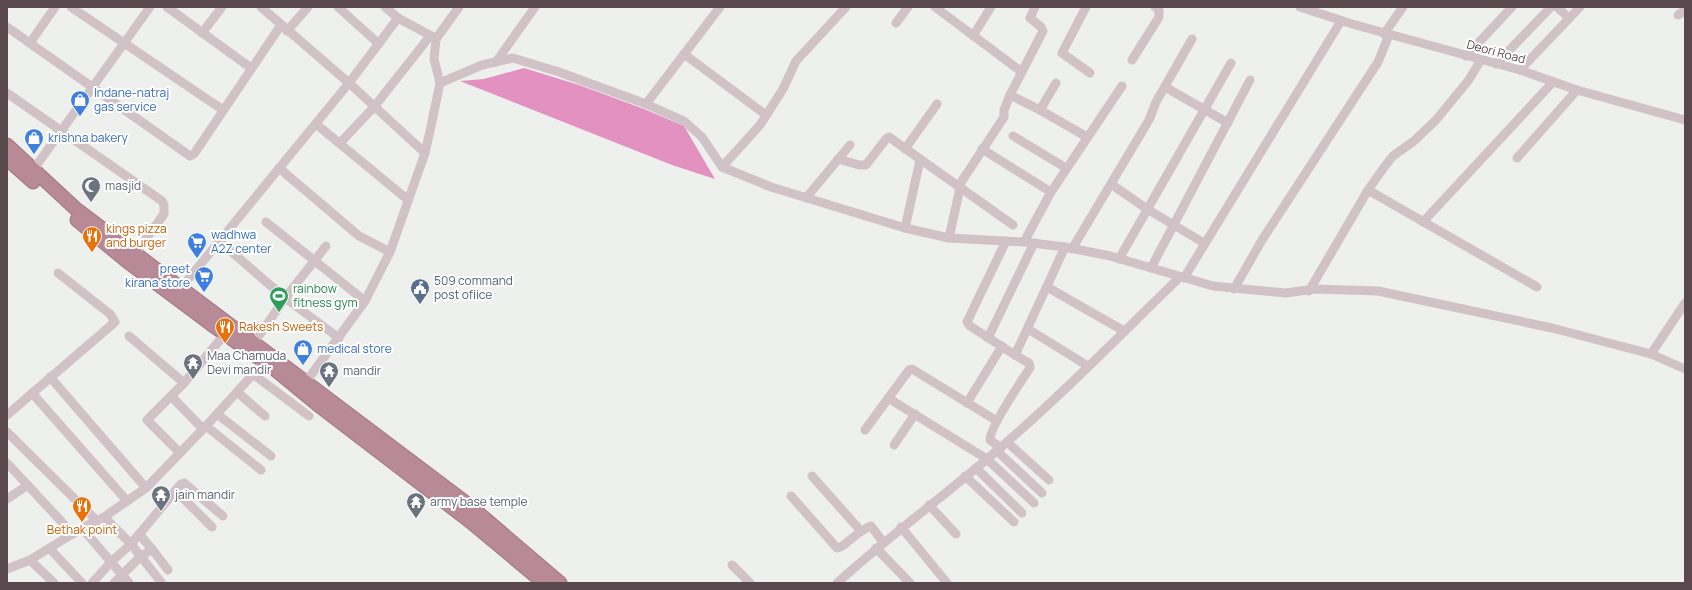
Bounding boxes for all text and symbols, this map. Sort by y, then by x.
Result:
street label: Deori Road [1465,36,1527,68]
place label: Indane-natraj gas service [94,84,169,115]
shop icon: Indane-natraj gas service [69,89,91,117]
shop icon: krishna bakery [23,127,45,155]
place label: krishna bakery [48,129,129,146]
mosque icon: masjid [80,175,102,203]
place label: masjid [105,177,141,194]
place label: kings pizza and burger [106,220,167,251]
restaurant icon: kings pizza and burger [81,225,103,253]
place label: wadhwa A2Z center [211,226,272,257]
supermarket icon: wadhwa A2Z center [186,231,208,259]
place label: preet kirana store [125,260,190,291]
supermarket icon: preet kirana store [193,265,215,293]
place label: 509 command post ofiice [434,272,513,303]
public building icon: 509 command post ofiice [409,277,431,305]
place label: rainbow fitness gym [293,280,358,311]
sports icon: rainbow fitness gym [268,285,290,313]
restaurant icon: Rakesh Sweets [214,316,236,344]
place label: Rakesh Sweets [239,318,323,335]
shop icon: medical store [292,338,314,366]
place label: medical store [317,340,392,357]
place label: Maa Chamuda Devi mandir [207,347,286,378]
temple icon: Maa Chamuda Devi mandir [182,352,204,380]
temple icon: mandir [318,360,340,388]
place label: mandir [343,362,382,379]
temple icon: jain mandir [150,484,172,512]
place label: jain mandir [174,486,236,503]
temple icon: army base temple [405,491,427,519]
place label: army base temple [430,493,528,510]
restaurant icon: Bethak point [71,495,93,523]
place label: Bethak point [47,521,117,538]

